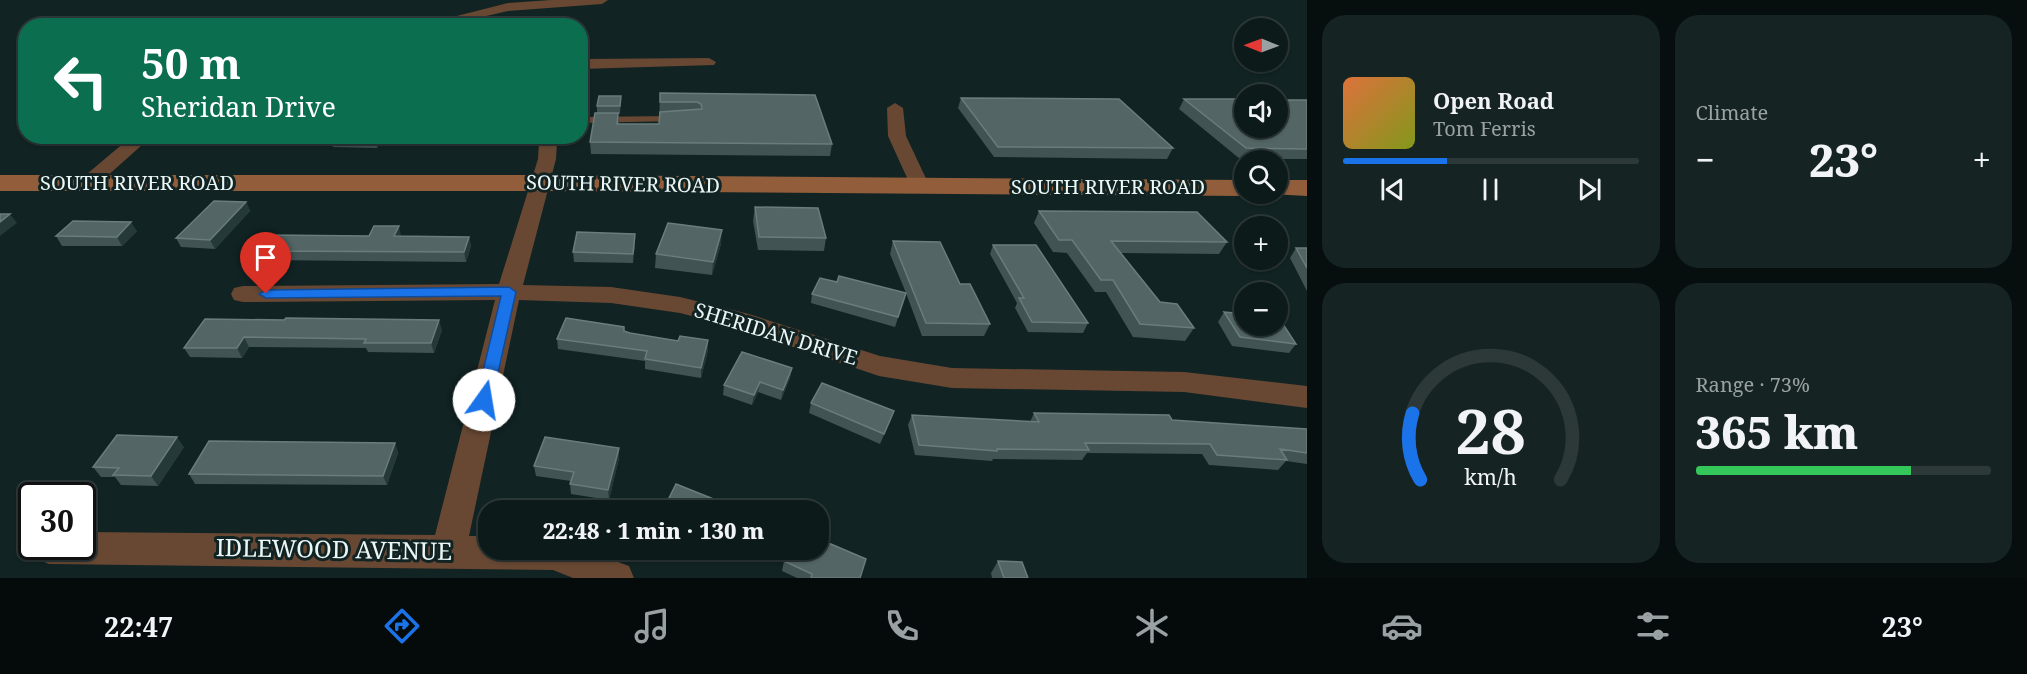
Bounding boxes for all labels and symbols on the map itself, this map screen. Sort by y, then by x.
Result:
north arrow [1234,18,1288,72]
street label: SOUTH RIVER ROAD [526,168,720,199]
street label: SOUTH RIVER ROAD [40,169,234,196]
street label: SOUTH RIVER ROAD [1011,173,1205,200]
pin [240,232,291,294]
street label: SHERIDAN DRIVE [691,296,861,371]
position arrow [452,368,516,432]
speed limit sign: 30 [18,482,96,560]
street label: IDLEWOOD AVENUE [216,530,452,567]

